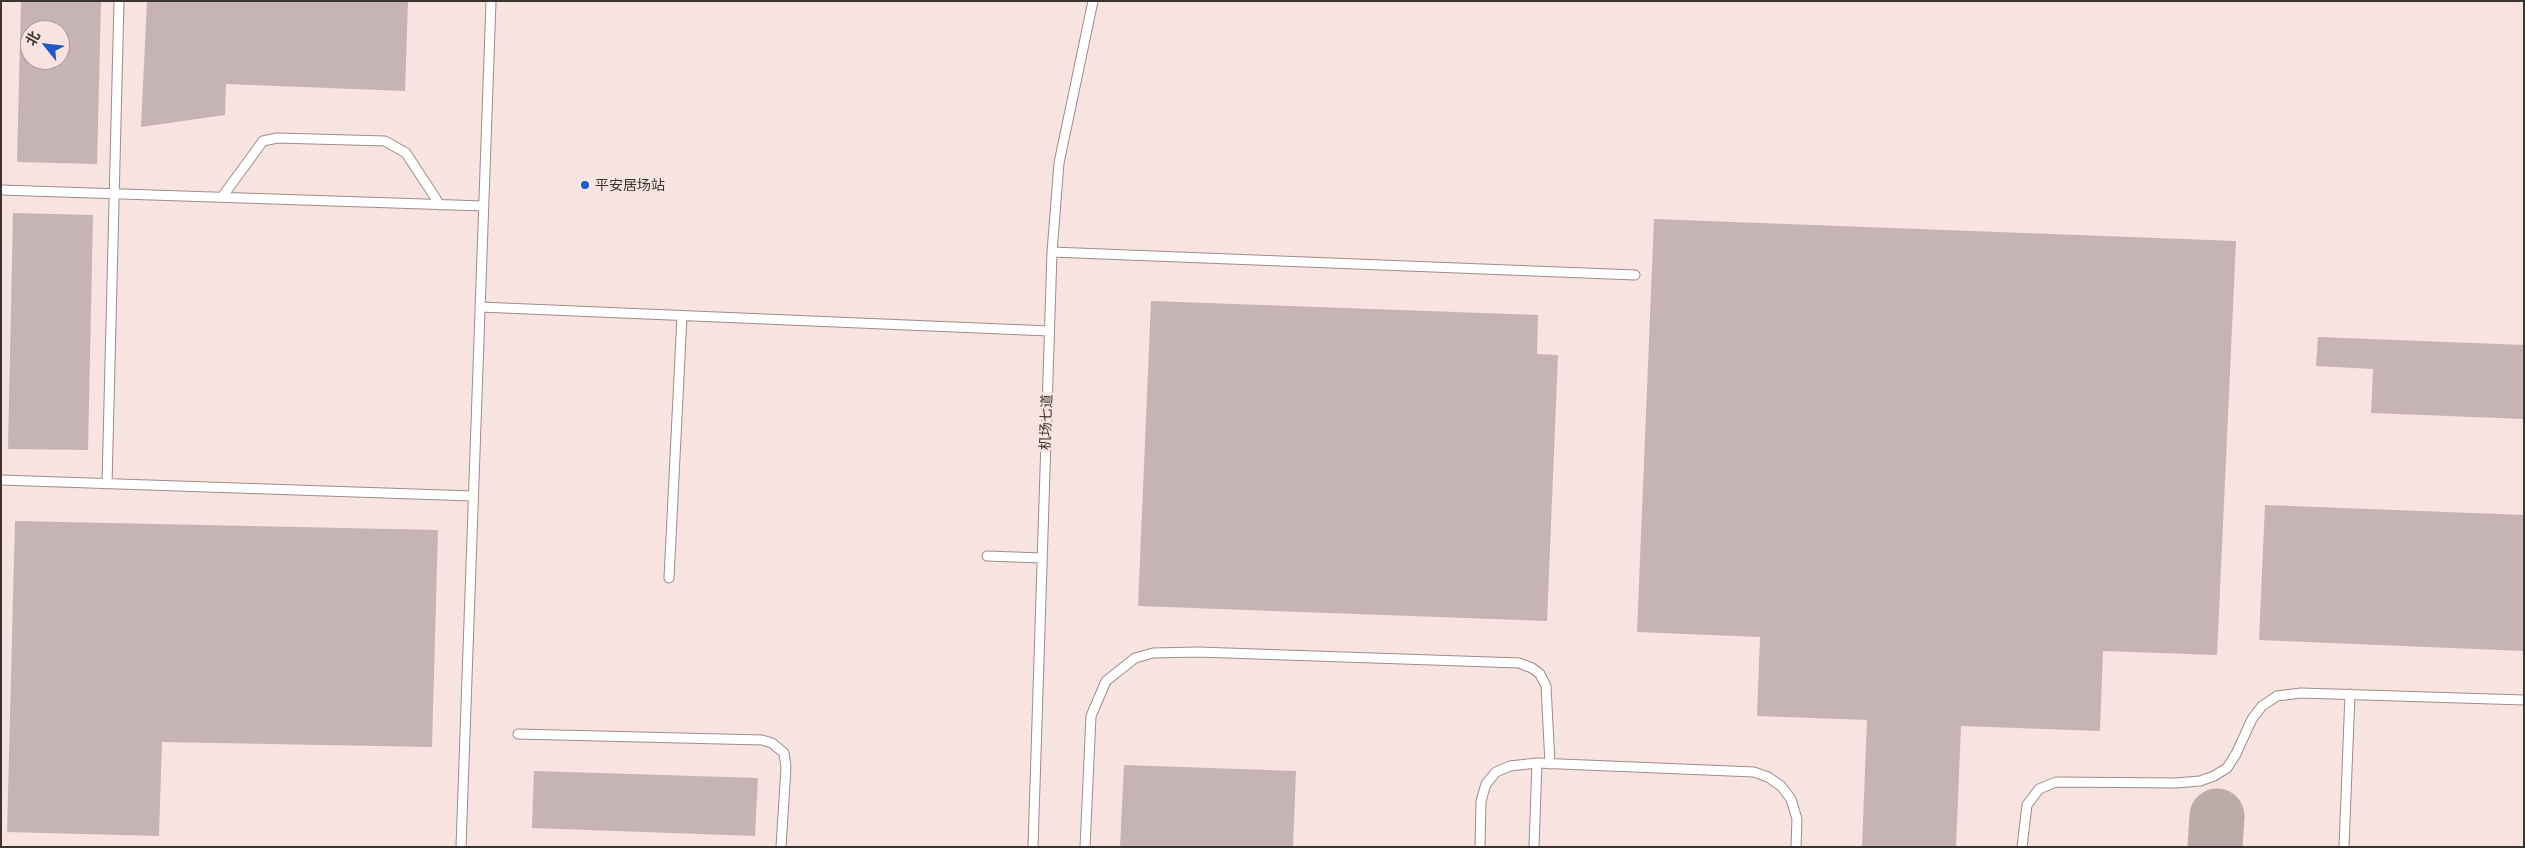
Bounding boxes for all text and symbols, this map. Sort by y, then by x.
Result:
north arrow [20,20,70,70]
text: 北 [21,28,43,48]
place label: 平安居场站 [595,177,665,193]
marker: 平安居场站 [579,179,591,191]
street label: 机场七道 [1037,394,1055,450]

